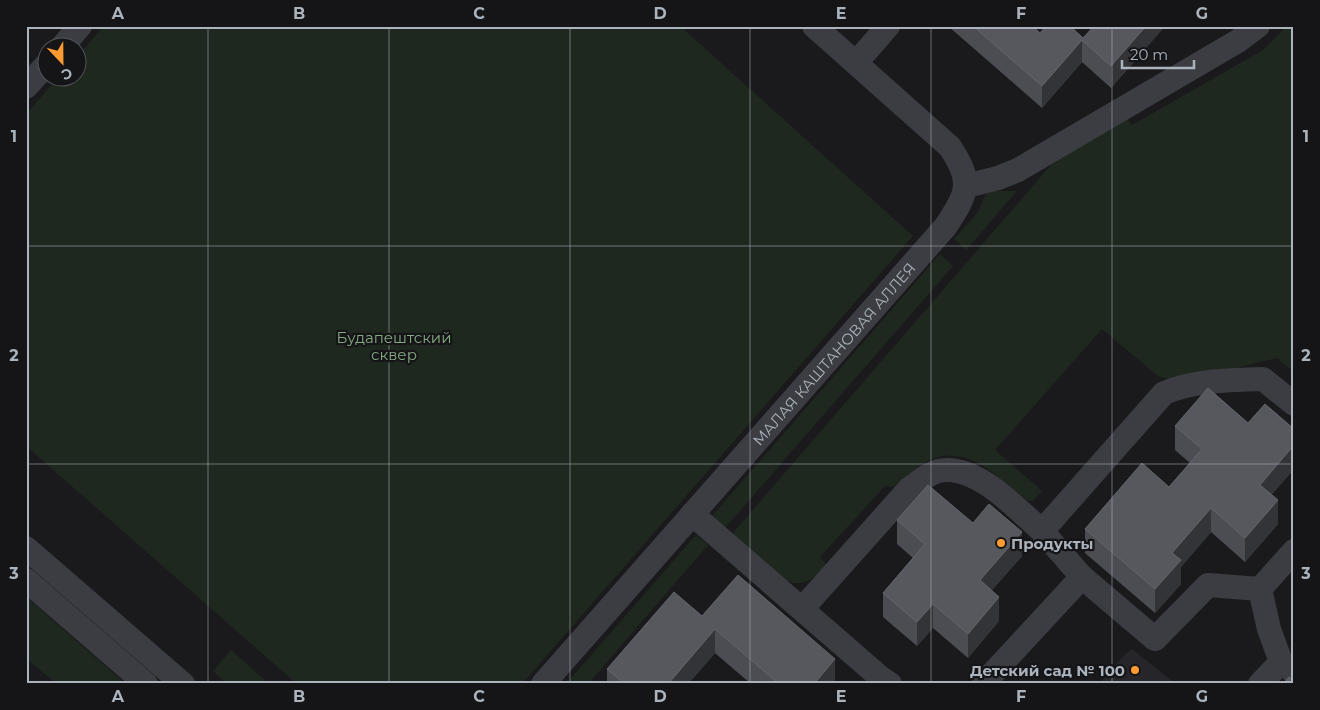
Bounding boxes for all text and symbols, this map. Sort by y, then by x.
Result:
text: A [111,4,125,23]
text: B [293,4,305,23]
text: C [473,4,485,23]
text: D [653,4,667,23]
text: E [836,4,846,23]
text: F [1016,4,1026,23]
text: G [1196,4,1208,23]
north arrow [38,38,88,88]
scale bar [1122,38,1195,70]
text: 20 m [1130,45,1168,64]
text: С [59,64,75,84]
text: 1 [11,127,17,146]
text: 1 [1303,127,1309,146]
street label: МАЛАЯ КАШТАНОВАЯ АЛЛЕЯ [748,258,919,449]
park label: Будапештский сквер [336,328,452,364]
text: 2 [9,346,19,365]
text: 2 [1301,346,1311,365]
place label: Продукты [1011,534,1093,553]
marker: Продукты [995,537,1007,549]
text: 3 [8,564,19,583]
text: 3 [1300,564,1311,583]
place label: Детский сад № 100 [970,661,1125,680]
marker: Детский сад № 100 [1129,664,1141,676]
text: A [111,687,125,706]
text: B [293,687,305,706]
text: C [473,687,485,706]
text: D [653,687,667,706]
text: E [836,687,846,706]
text: F [1016,687,1026,706]
text: G [1196,687,1208,706]

